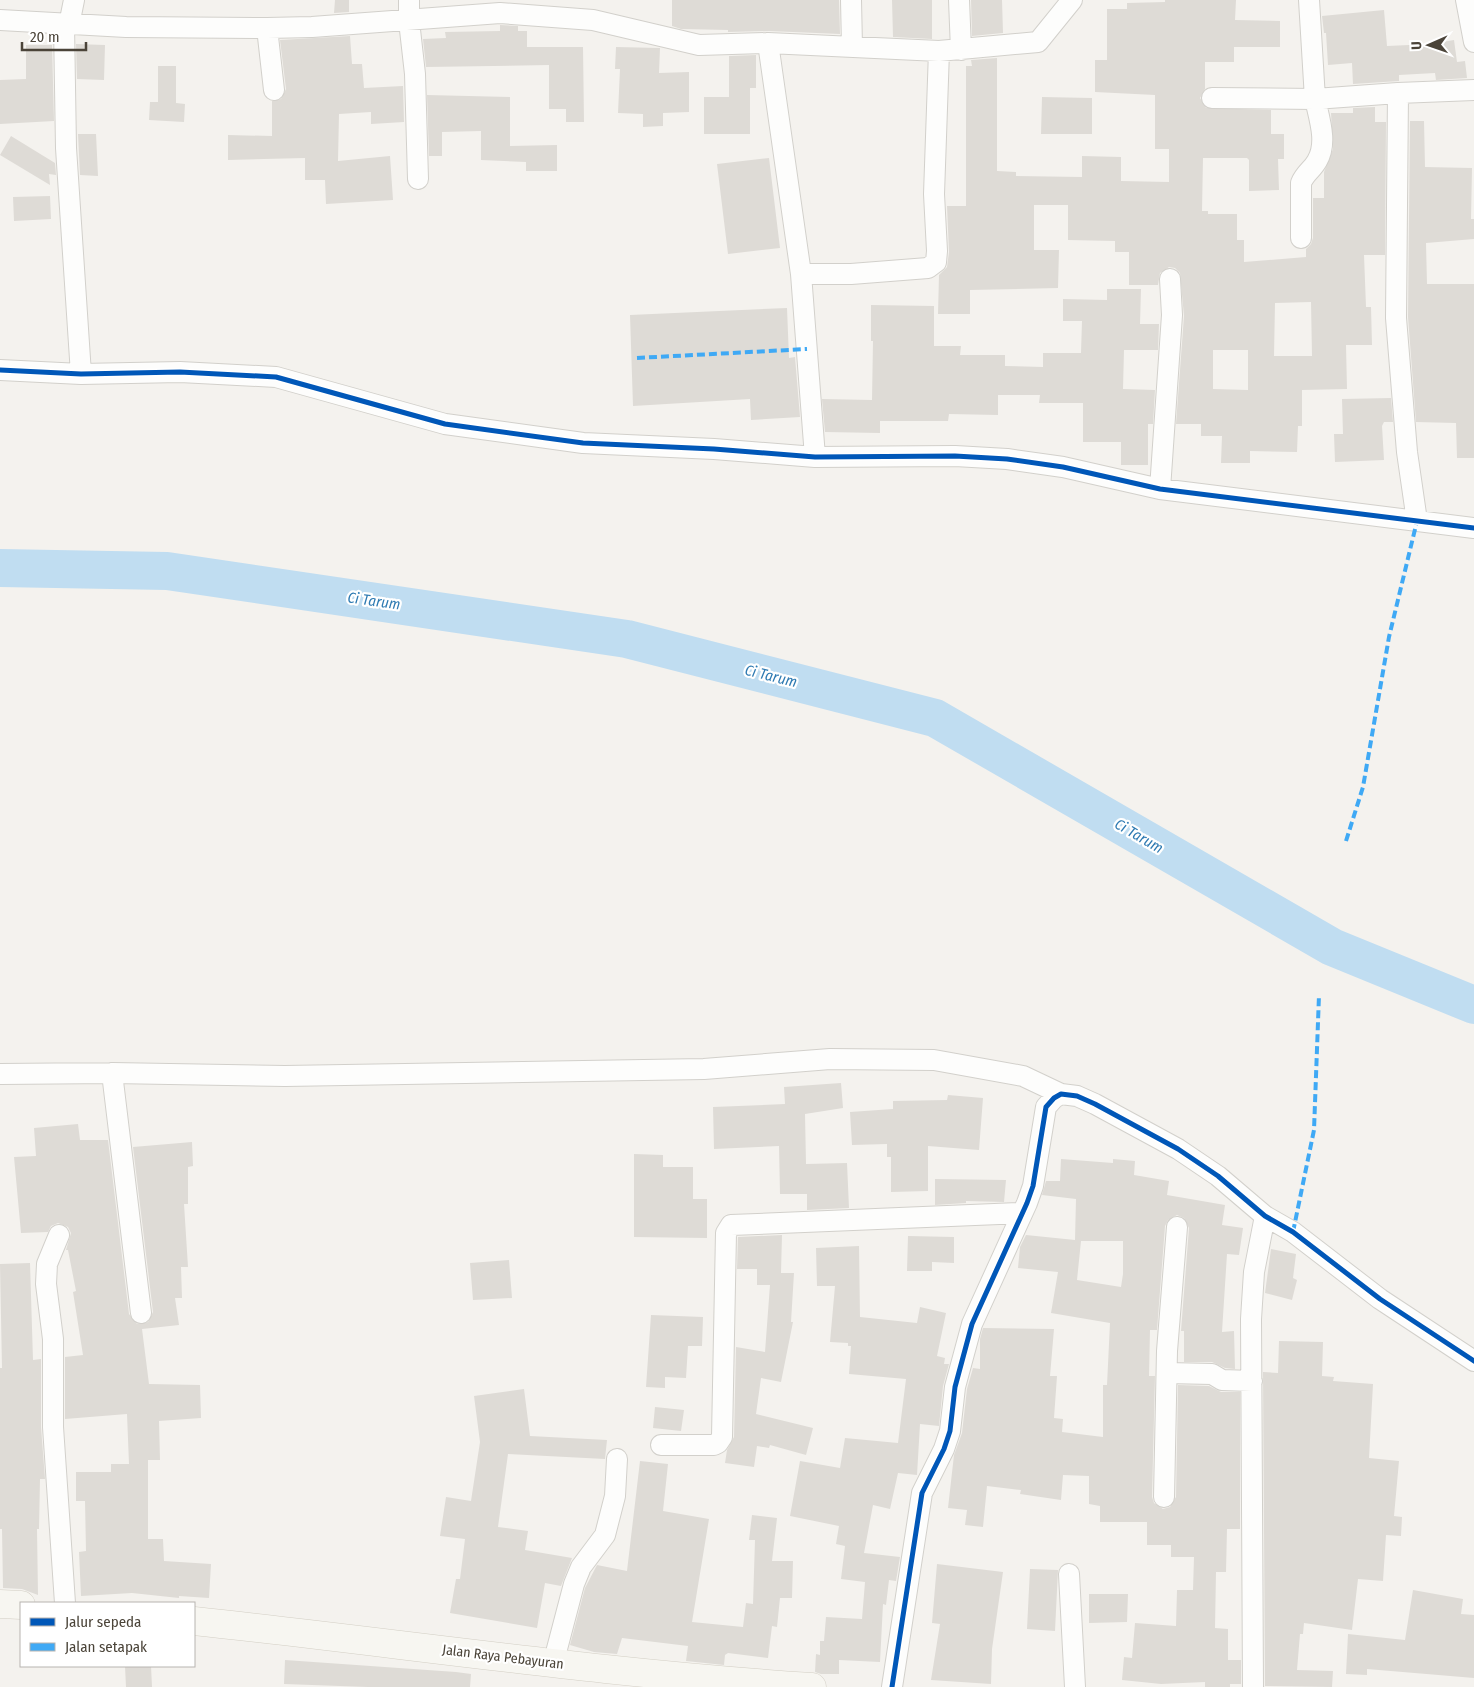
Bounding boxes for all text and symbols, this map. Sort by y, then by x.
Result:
scale bar [22,20,86,52]
north arrow [1404,20,1454,70]
text: 20 m [30,28,60,46]
text: U [1408,41,1425,50]
water label: Ci Tarum [346,588,402,614]
water label: Ci Tarum [743,661,799,691]
water label: Ci Tarum [1111,815,1167,857]
legend [20,1602,195,1667]
text: Jalur sepeda [65,1613,141,1631]
text: Jalan setapak [65,1638,147,1656]
street label: Jalan Raya Pebayuran [441,1641,565,1673]

